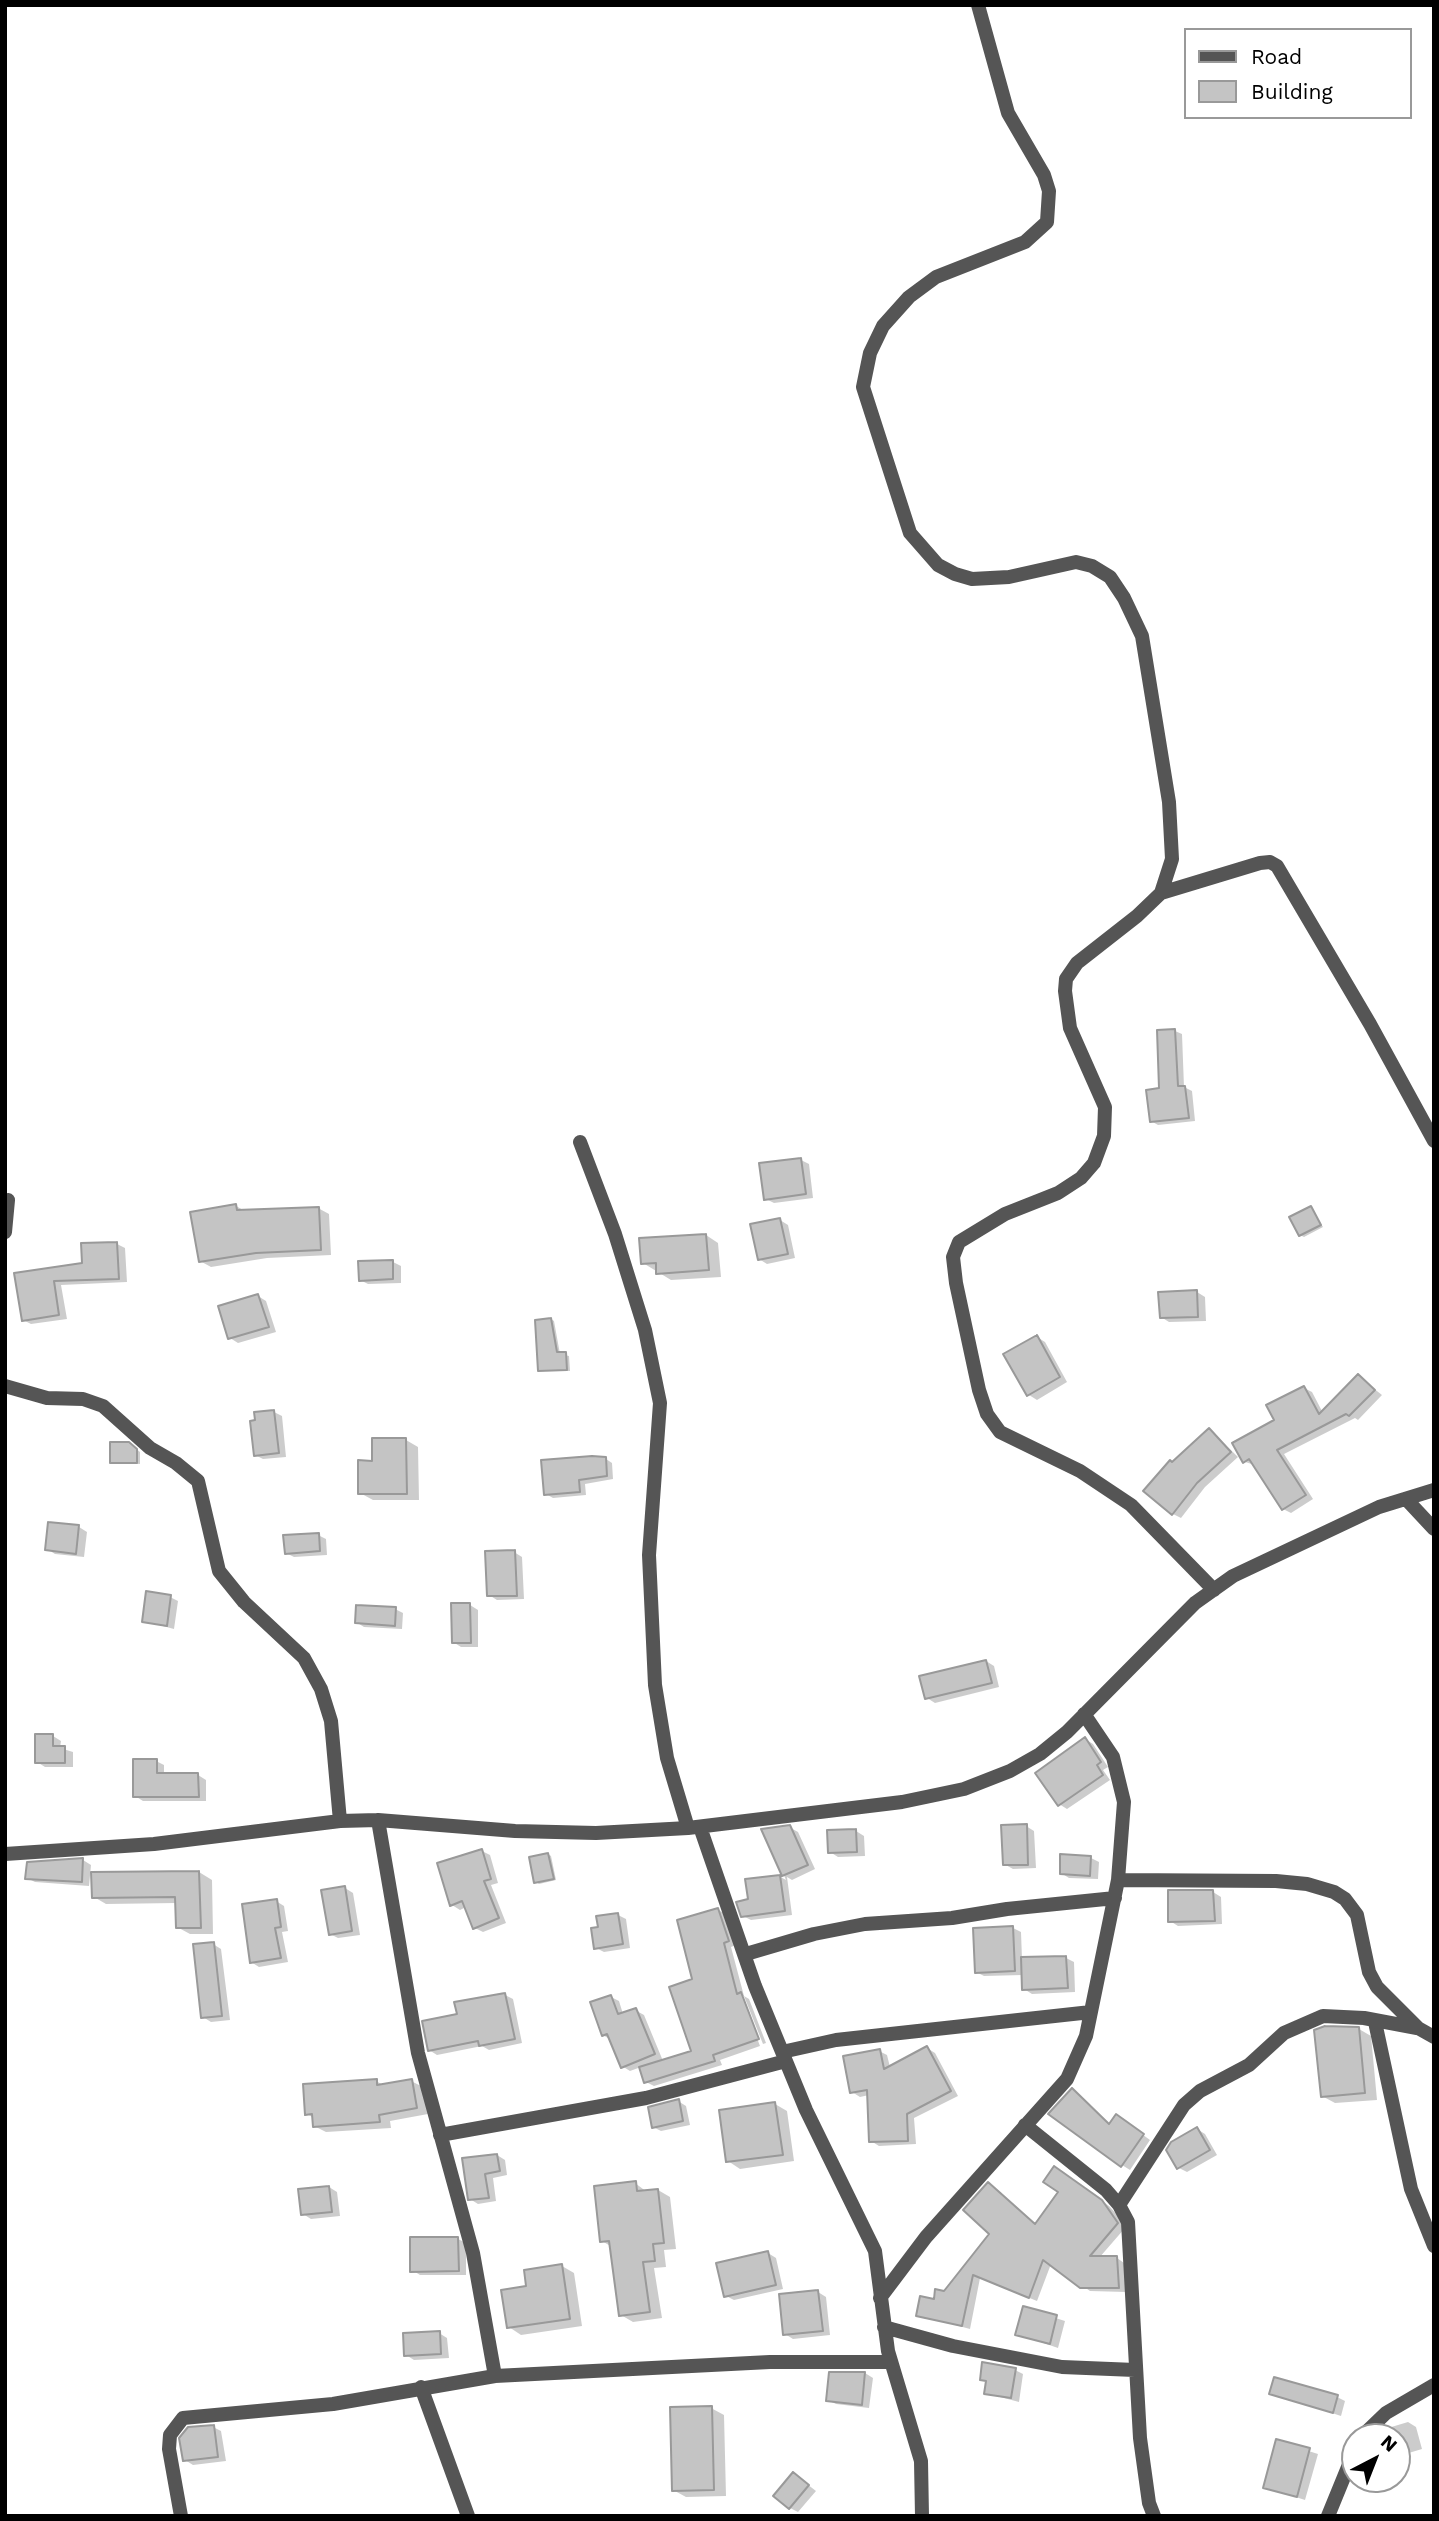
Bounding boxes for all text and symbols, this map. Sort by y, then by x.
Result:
legend [1184,28,1411,119]
text: Road [1251,44,1302,69]
text: Building [1251,79,1333,104]
north arrow [1341,2423,1411,2493]
text: N [1376,2430,1402,2457]

